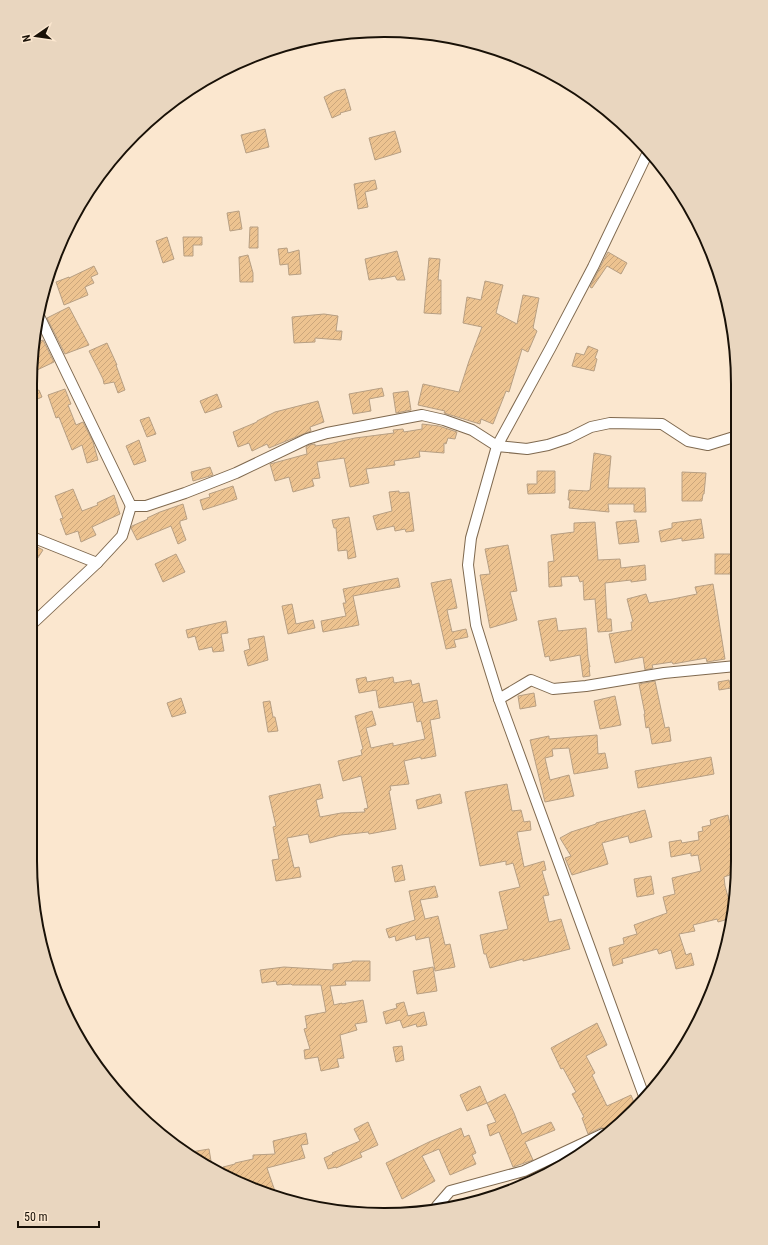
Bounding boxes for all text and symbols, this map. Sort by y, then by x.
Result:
north arrow [16,16,56,56]
text: N [20,33,34,43]
scale bar [18,1203,99,1229]
text: 50 m [24,1210,48,1224]

